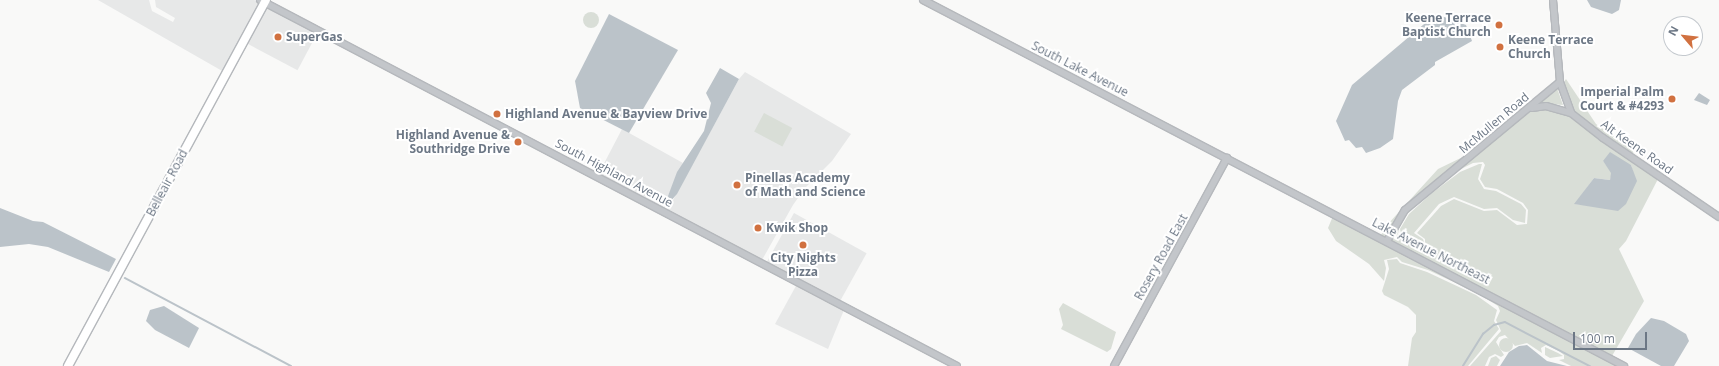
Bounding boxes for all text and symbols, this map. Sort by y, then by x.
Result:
place label: Keene Terrace Baptist Church [1402,11,1491,39]
north arrow [1663,16,1703,56]
marker: Keene Terrace Baptist Church [1494,20,1504,30]
text: N [1664,23,1682,38]
place label: SuperGas [286,30,343,44]
marker: SuperGas [273,32,283,42]
place label: Keene Terrace Church [1508,33,1594,61]
street label: South Lake Avenue [1029,38,1131,100]
marker: Keene Terrace Church [1495,42,1505,52]
place label: Imperial Palm Court & #4293 [1580,85,1664,113]
street label: McMullen Road [1456,90,1532,156]
marker: Imperial Palm Court & #4293 [1667,94,1677,104]
place label: Highland Avenue & Bayview Drive [505,107,707,121]
marker: Highland Avenue & Bayview Drive [492,109,502,119]
street label: Alt Keene Road [1598,117,1676,177]
place label: Highland Avenue & Southridge Drive [396,128,510,156]
street label: South Highland Avenue [553,136,675,210]
marker: Highland Avenue & Southridge Drive [513,137,523,147]
street label: Belleair Road [143,147,191,219]
place label: Pinellas Academy of Math and Science [745,171,865,199]
marker: Pinellas Academy of Math and Science [732,180,742,190]
street label: Rosery Road East [1131,211,1191,303]
street label: Lake Avenue Northeast [1370,215,1492,287]
place label: Kwik Shop [766,221,828,235]
marker: Kwik Shop [753,223,763,233]
marker: City Nights Pizza [798,240,808,250]
place label: City Nights Pizza [770,251,836,279]
scale bar [1575,324,1649,350]
text: 100 m [1580,330,1615,347]

